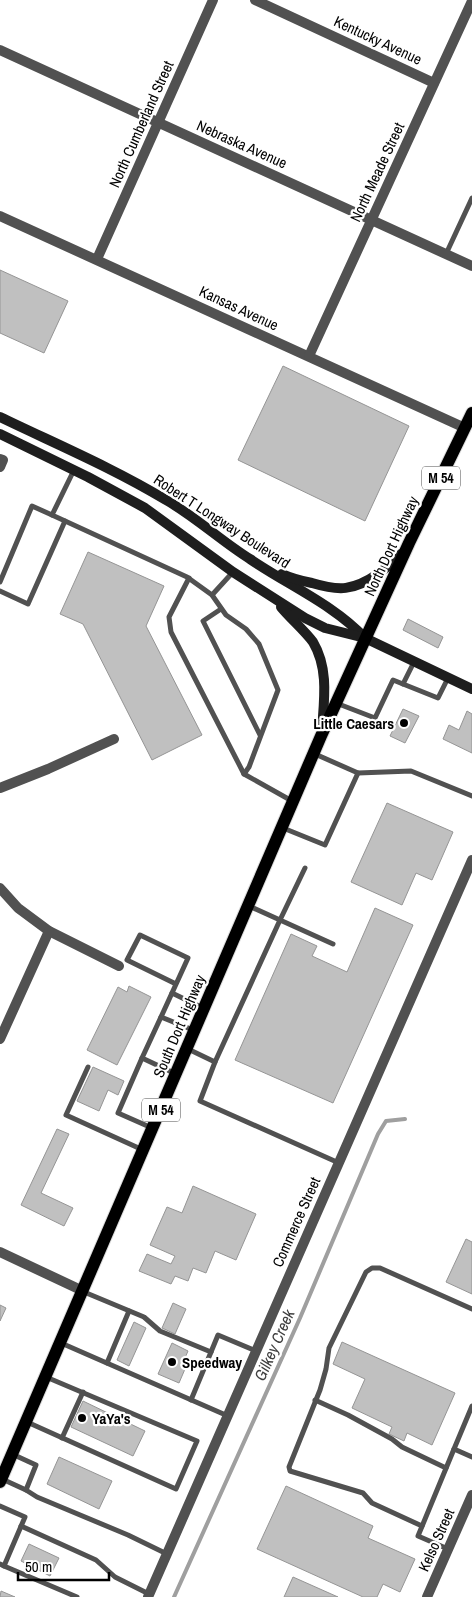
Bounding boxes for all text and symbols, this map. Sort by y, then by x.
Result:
street label: Kentucky Avenue [331,10,426,70]
street label: North Cumberland Street [104,57,179,191]
street label: Nebraska Avenue [193,115,291,173]
street label: North Meade Street [345,118,409,225]
street label: Kansas Avenue [196,280,282,336]
road number: M 54 [422,466,460,489]
street label: Robert T Longway Boulevard [150,469,294,573]
street label: North Dort Highway [359,492,424,599]
place label: Little Caesars [313,713,394,734]
marker: Little Caesars [398,717,410,729]
street label: South Dort Highway [148,970,211,1081]
road number: M 54 [142,1098,180,1122]
street label: Commerce Street [267,1173,325,1270]
water label: Gilkey Creek [249,1305,300,1384]
place label: Speedway [182,1352,242,1373]
marker: Speedway [166,1356,178,1368]
place label: YaYa's [92,1408,131,1429]
marker: YaYa's [76,1412,88,1424]
street label: Kelso Street [413,1505,459,1575]
scale bar [18,1550,109,1582]
text: 50 m [25,1556,52,1577]

